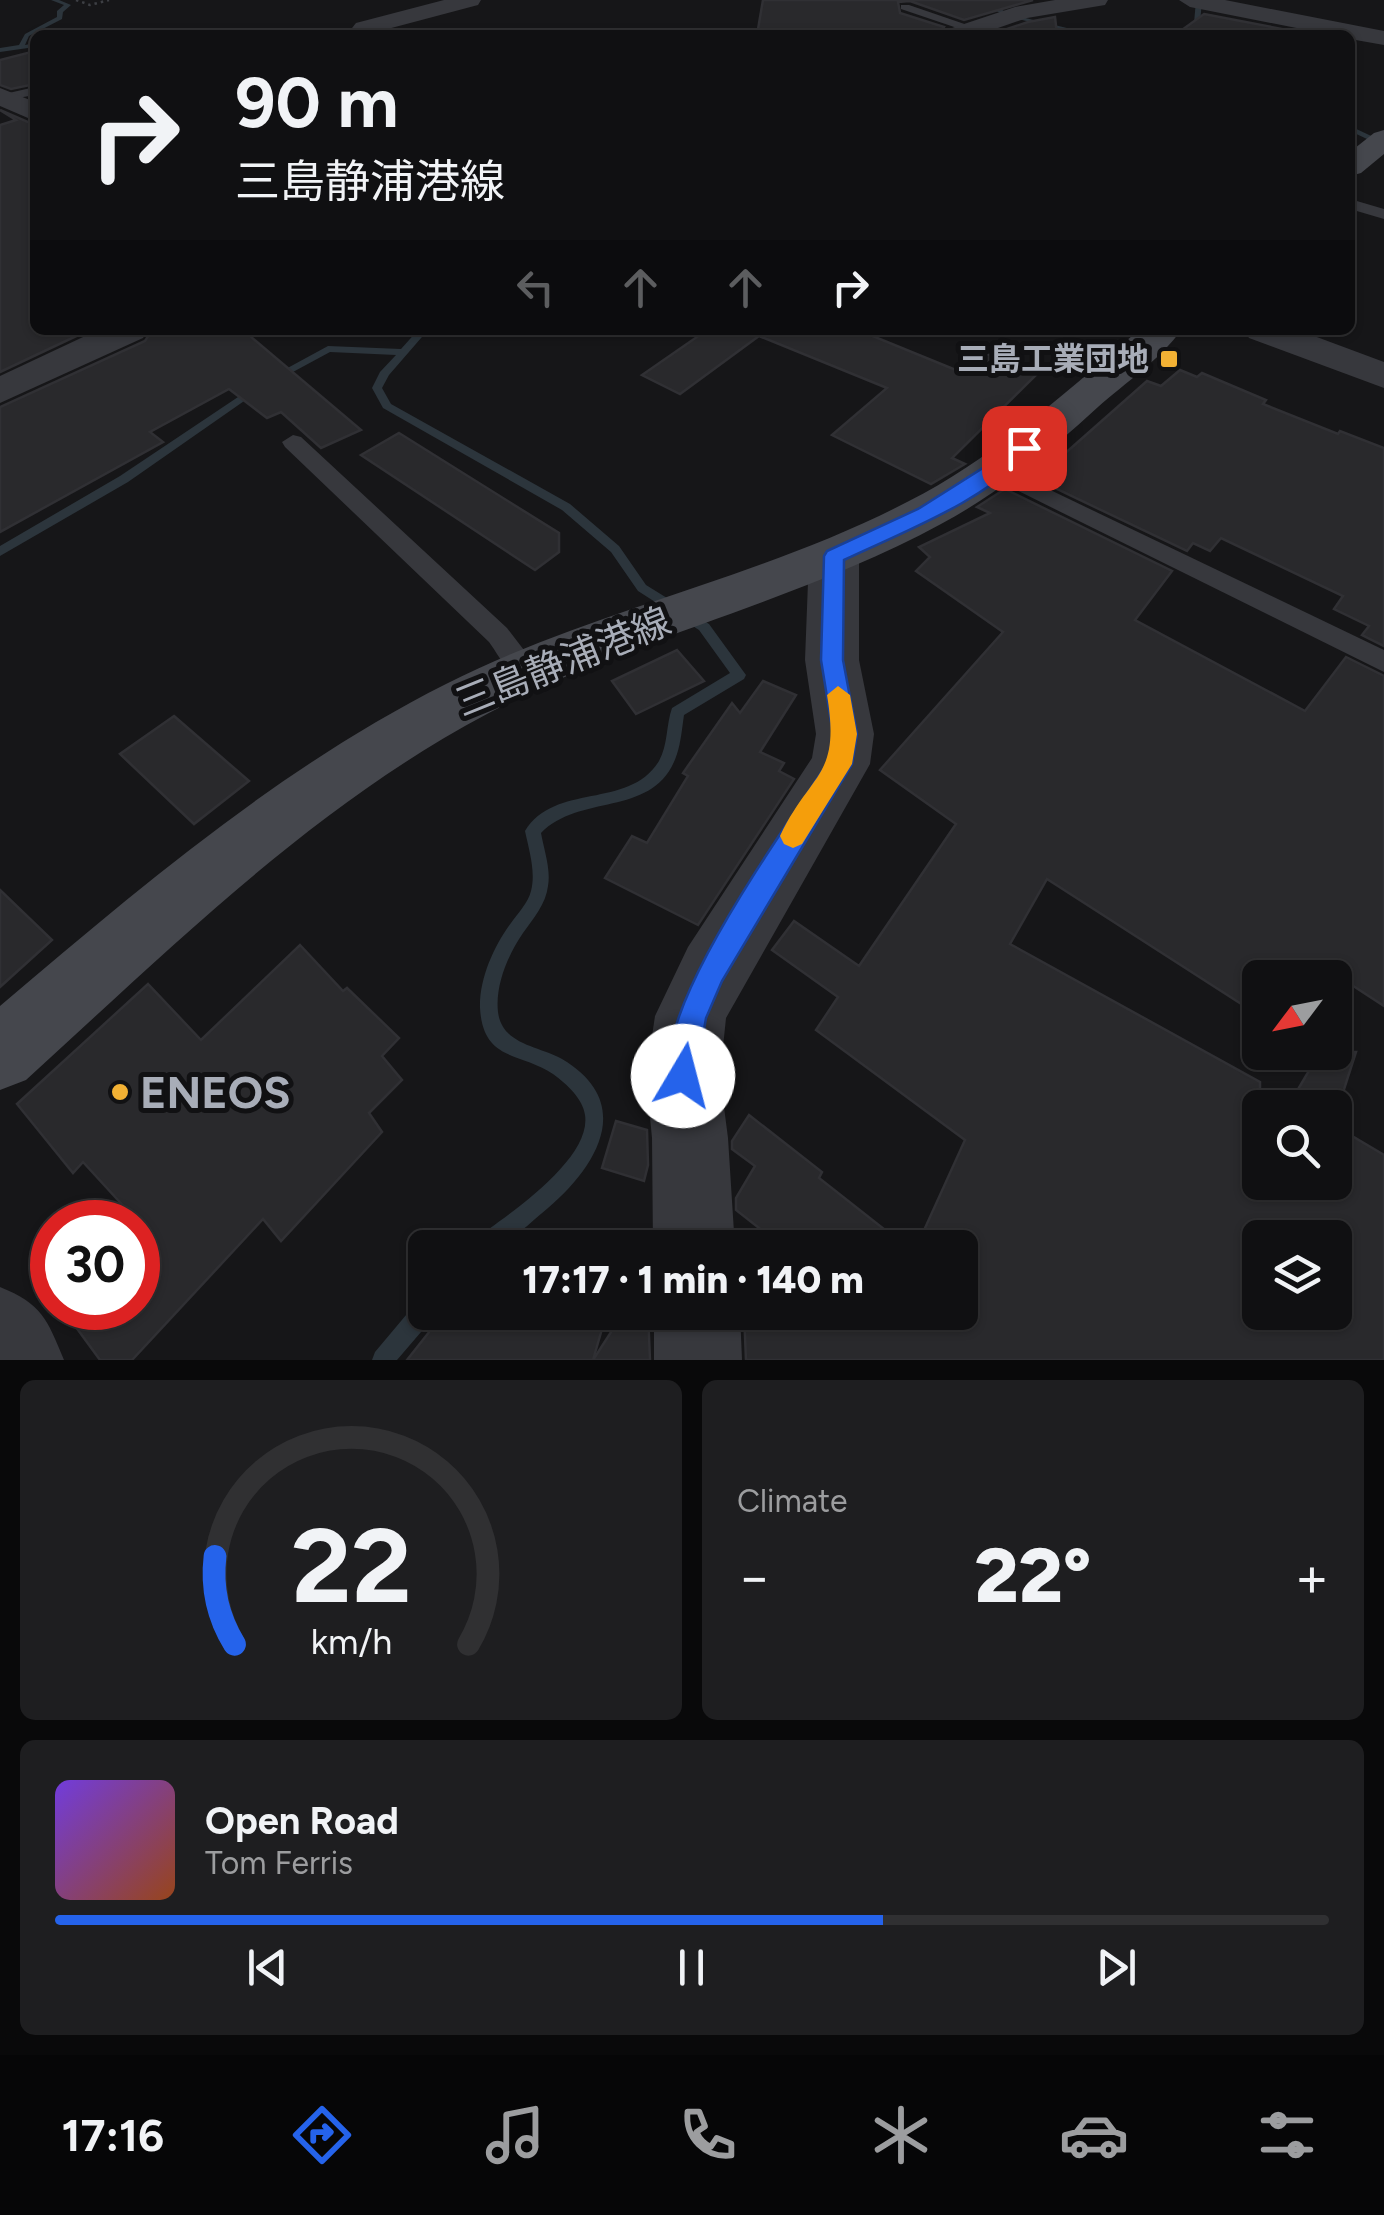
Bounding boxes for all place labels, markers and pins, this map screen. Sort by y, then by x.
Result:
place label: 三島工業団地 [957,340,1149,378]
marker: 三島工業団地 [1158,348,1180,370]
pin [982,406,1067,491]
place label: ENEOS [140,1065,291,1119]
marker: ENEOS [109,1081,131,1103]

